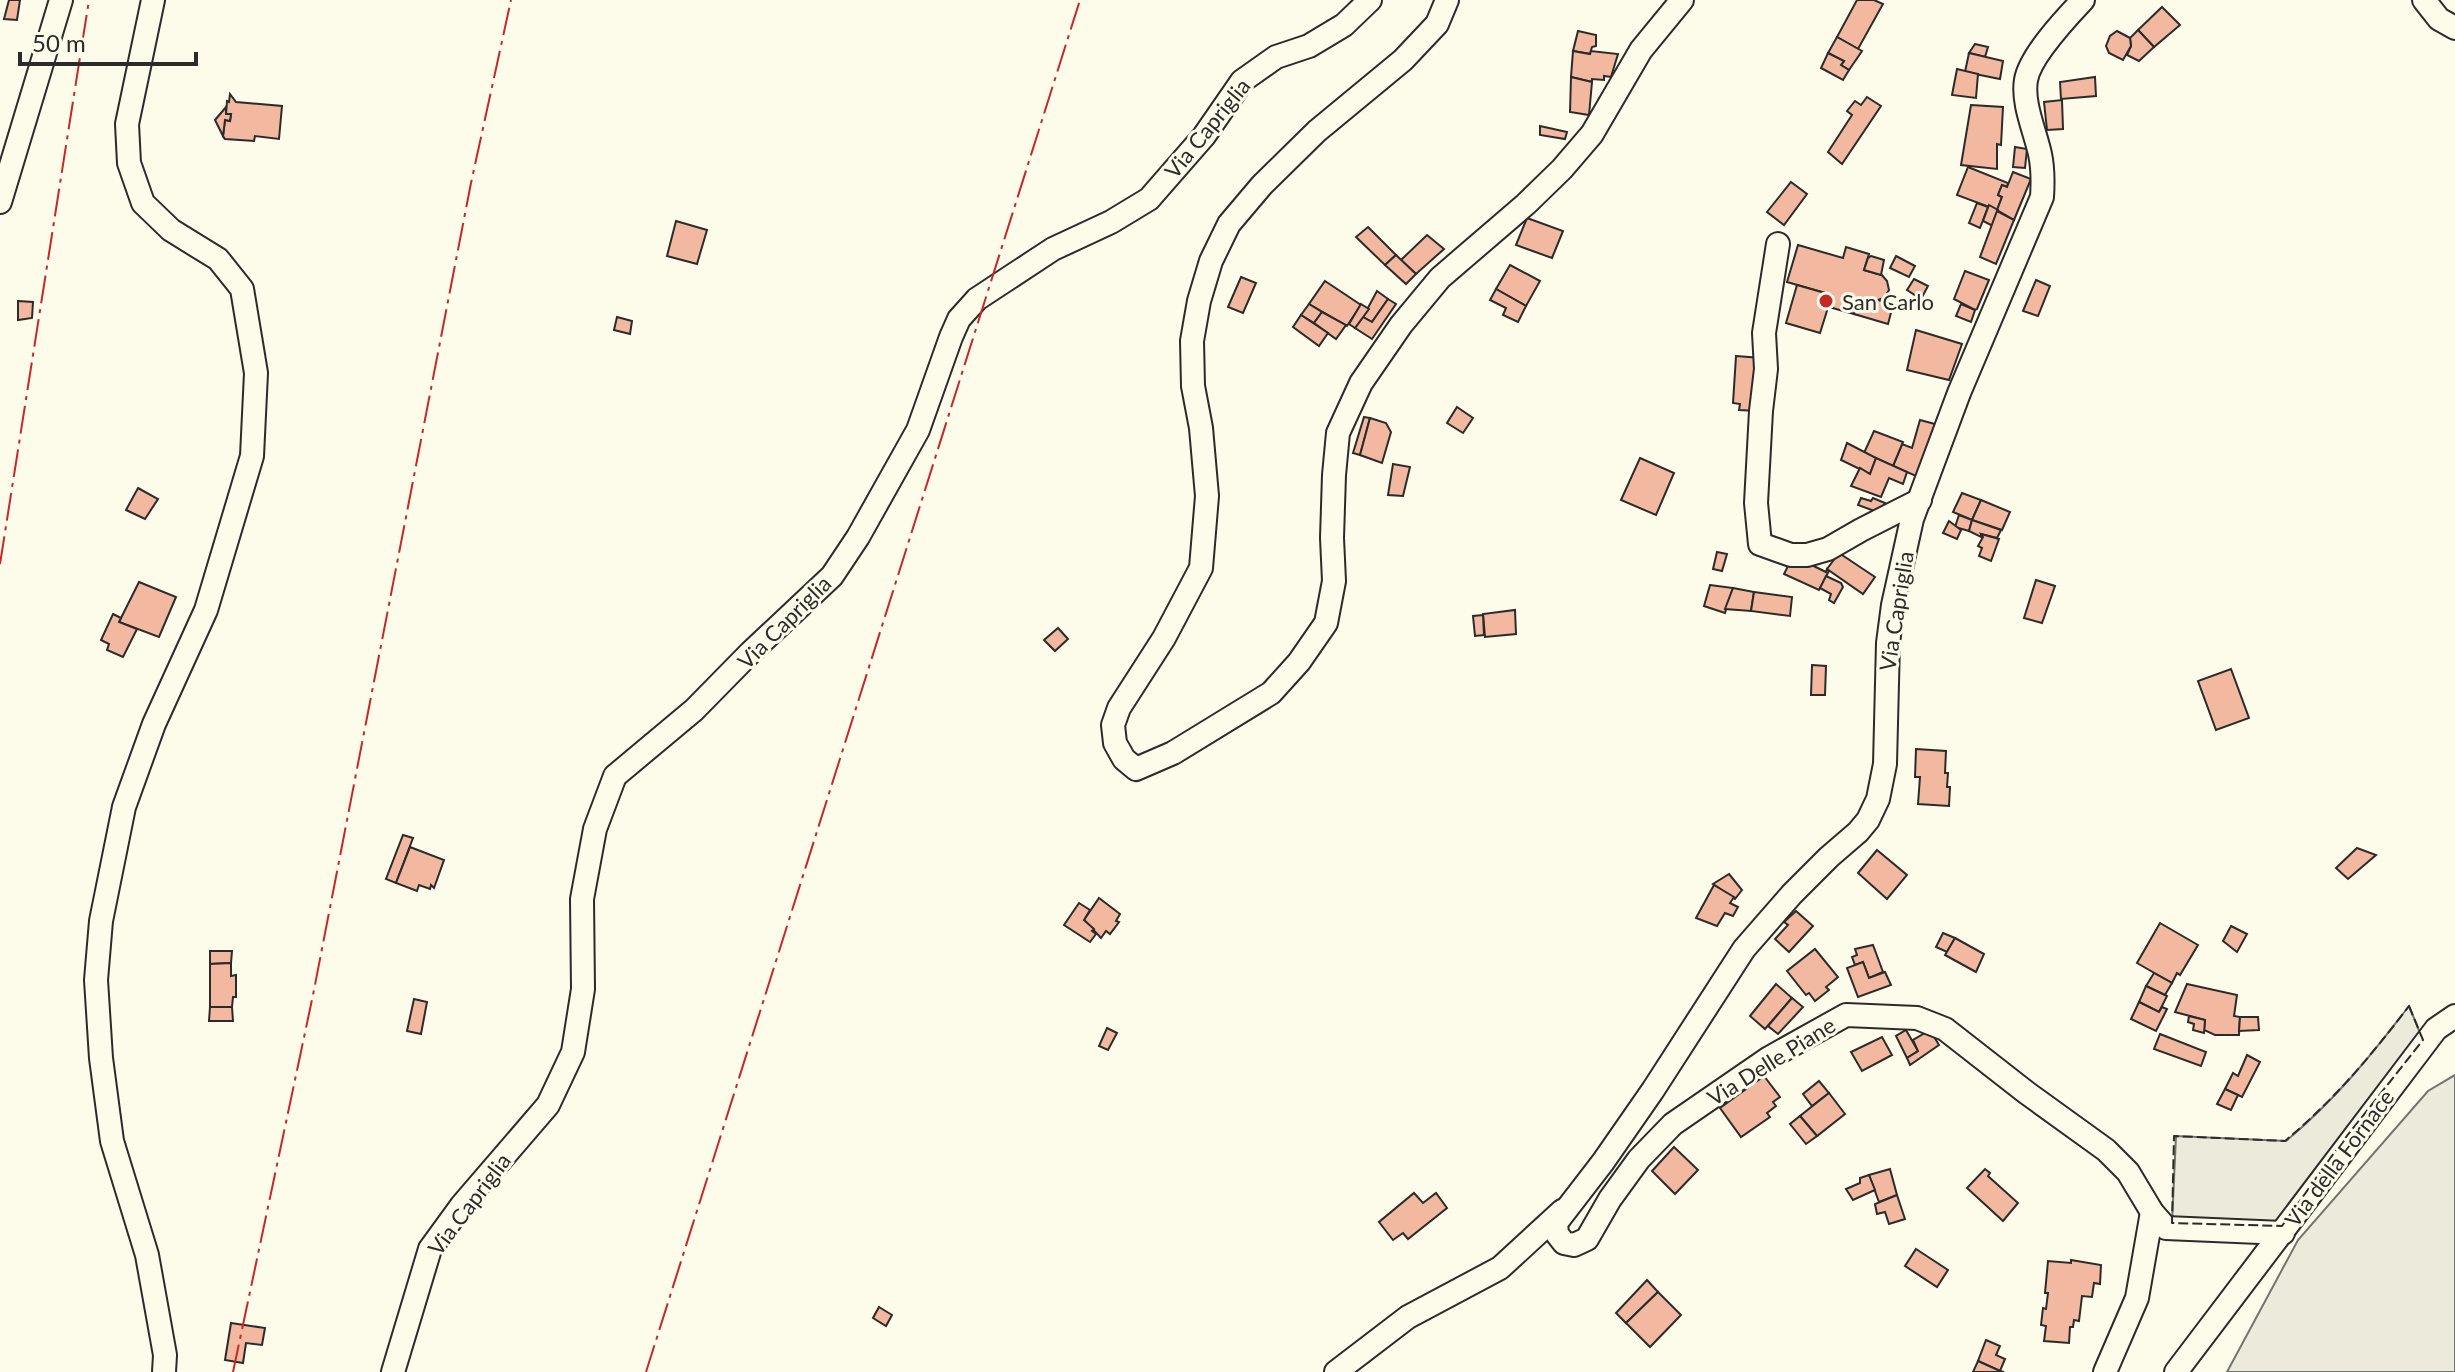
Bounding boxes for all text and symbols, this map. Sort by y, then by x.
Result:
scale bar [20,16,196,66]
text: 50 m [32,28,86,57]
street label: Via Capriglia [1158,73,1256,183]
place label: San Carlo [1842,288,1934,315]
marker: San Carlo [1817,292,1835,310]
street label: Via Capriglia [1873,549,1919,673]
street label: Via Capriglia [732,570,836,674]
street label: Via Delle Piane [1702,1011,1840,1111]
street label: Via della Fornace [2279,1084,2399,1232]
street label: Via Capriglia [422,1148,516,1260]

